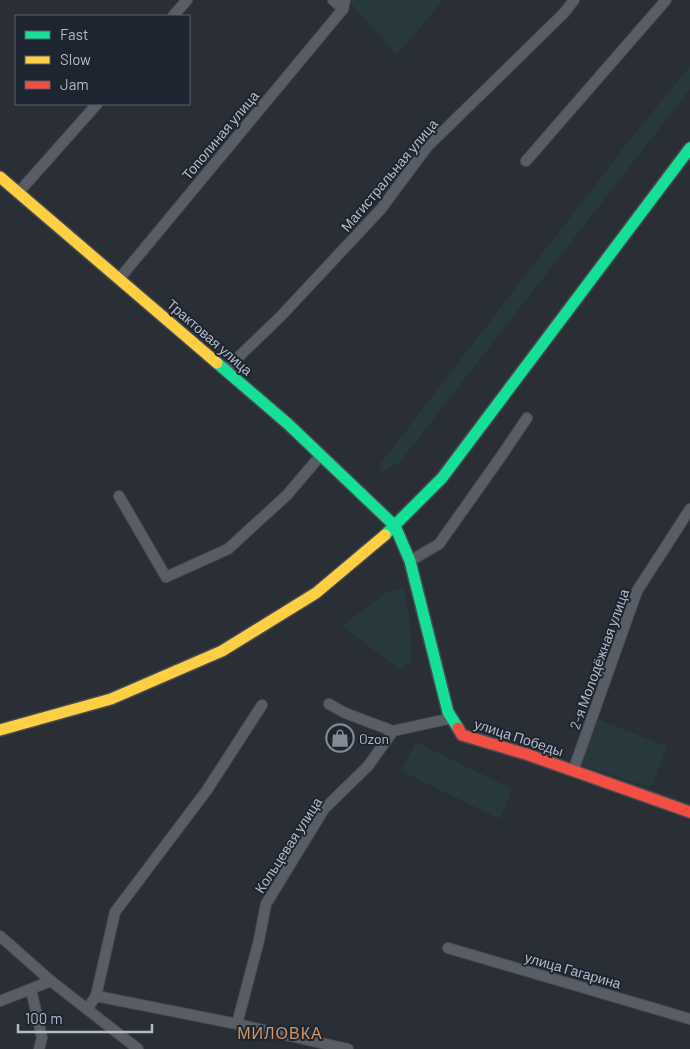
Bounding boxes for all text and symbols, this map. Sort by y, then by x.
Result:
legend [15,15,190,105]
text: Fast [60,25,88,43]
text: Slow [60,50,91,68]
text: Jam [60,75,89,93]
street label: Тополиная улица [178,87,262,183]
street label: Магистральная улица [337,115,441,235]
street label: Трактовая улица [164,295,256,379]
street label: 2-я Молодёжная улица [566,586,632,732]
street label: улица Победы [472,715,566,759]
shop icon: Ozon [325,723,355,753]
place label: Ozon [359,730,389,747]
street label: Кольцевая улица [251,794,325,896]
street label: улица Гагарина [523,948,623,992]
scale bar [18,1002,151,1034]
text: 100 m [25,1009,63,1027]
district label: МИЛОВКА [237,1023,323,1042]

